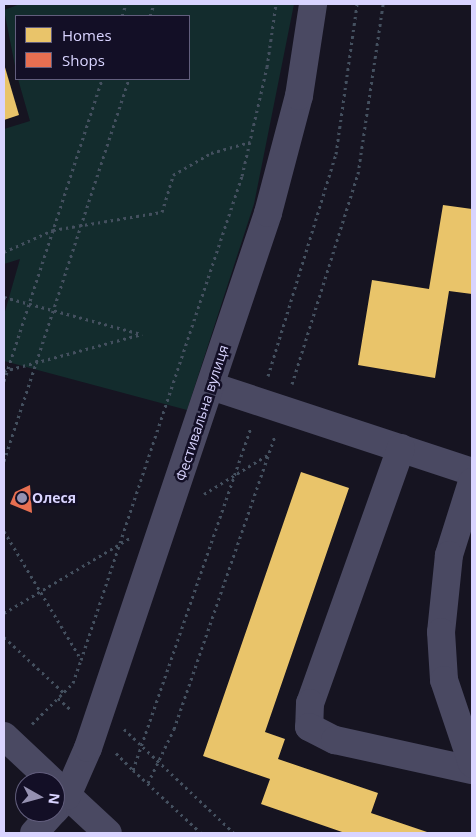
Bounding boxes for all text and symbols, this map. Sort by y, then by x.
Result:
legend [15,15,190,80]
text: Homes [62,25,112,45]
text: Shops [62,50,105,70]
street label: Фестивальна вулиця [172,343,232,483]
place label: Олеся [32,490,76,506]
marker: Олеся [16,492,28,504]
north arrow [15,772,65,822]
text: N [44,792,65,806]

